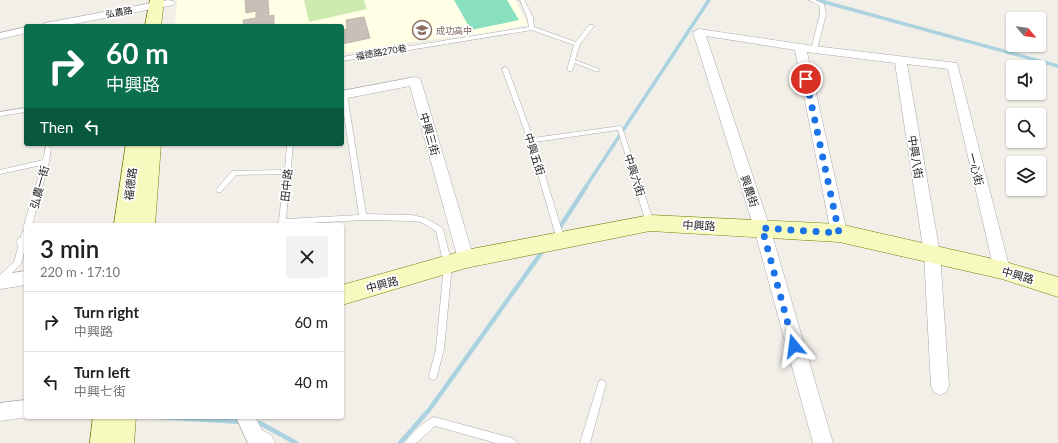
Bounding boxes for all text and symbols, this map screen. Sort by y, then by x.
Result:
street label: 弘農路 [105,4,133,20]
north arrow [1006,12,1046,52]
map controls [1006,12,1046,196]
school or university icon: 成功高中 [411,19,433,41]
place label: 成功高中 [436,25,472,36]
text: 60 m [106,36,169,70]
icon: right [40,40,92,92]
street label: 福德路270巷 [355,42,407,62]
button: sound [1006,60,1046,100]
pin [789,62,823,96]
icon: arrive [795,68,817,90]
text: 中興路 [106,73,160,95]
button: search [1006,108,1046,148]
street label: 中興三街 [418,111,442,157]
icon: left [81,116,103,138]
text: Then [40,118,73,136]
street label: 中興五街 [522,131,548,177]
street label: 中興八街 [906,134,926,180]
street label: 一心街 [966,151,986,187]
street label: 中興六街 [622,152,648,198]
button: layers [1006,156,1046,196]
street label: 弘農一街 [27,164,51,210]
street label: 福德路 [122,167,138,201]
street label: 田中路 [278,168,294,202]
street label: 興農街 [739,173,761,209]
street label: 中興路 [682,218,716,232]
text: 3 min [40,234,99,263]
button: close [286,236,328,278]
text: 220 m · 17:10 [40,264,120,280]
street label: 中興路 [1000,264,1036,286]
street label: 中興路 [364,273,400,295]
text: Turn right [74,303,139,321]
icon: right [40,311,62,333]
text: 60 m [294,313,328,331]
text: 中興路 [74,323,113,339]
position arrow [773,325,815,367]
text: Turn left [74,363,130,381]
icon: left [40,371,62,393]
text: 40 m [294,373,328,391]
text: 中興七街 [74,383,126,399]

